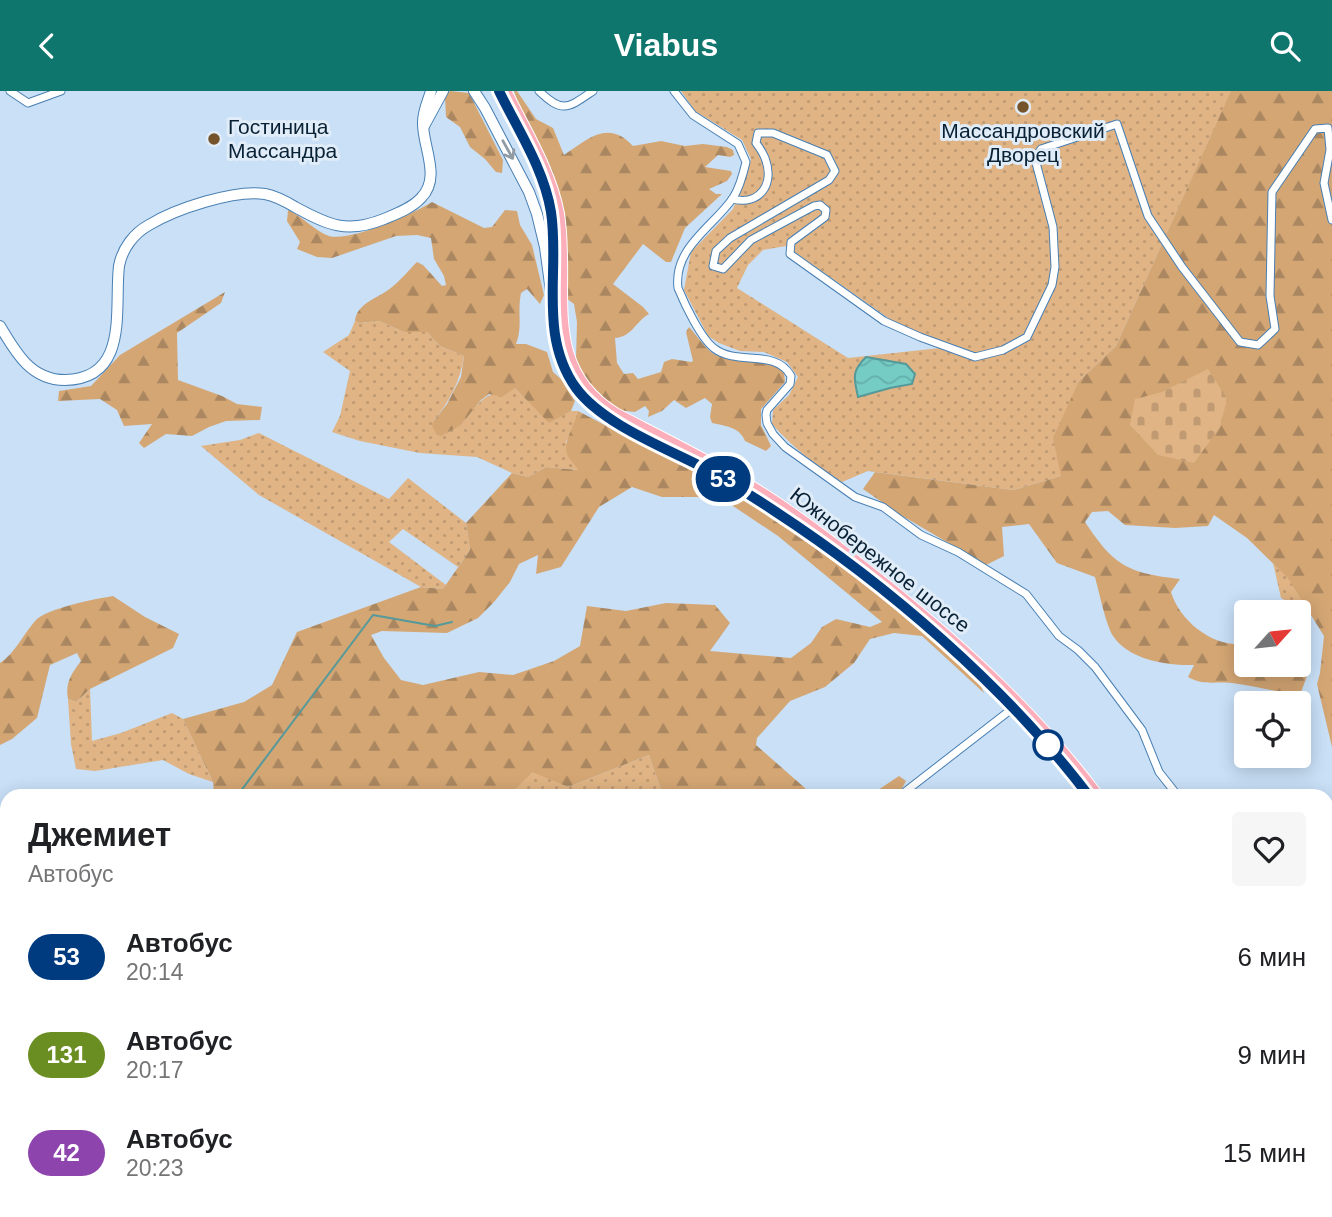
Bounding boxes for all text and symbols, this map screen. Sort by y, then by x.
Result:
icon: back [28,27,66,65]
text: Viabus [614,27,718,63]
icon: search [1266,27,1304,65]
marker: Массандровский Дворец [1015,99,1031,115]
place label: Гостиница Массандра [228,115,338,162]
place label: Массандровский Дворец [941,119,1105,166]
marker: Гостиница Массандра [206,131,222,147]
one-way arrow [502,139,515,160]
line badge: 53 [692,456,754,502]
text: 53 [710,465,736,492]
street label: Южнобережное шоссе [786,482,975,637]
north arrow [1234,600,1311,677]
map controls [1234,600,1311,768]
button: locate [1234,691,1311,768]
unlabelled marker [1033,730,1063,760]
button: heart [1232,812,1306,886]
text: Джемиет [28,816,171,853]
text: Автобус [28,861,114,887]
text: Автобус [126,928,233,958]
text: 6 мин [1238,942,1306,972]
text: 53 [53,943,80,970]
text: 20:14 [126,959,184,985]
text: Автобус [126,1026,233,1056]
text: 9 мин [1238,1040,1306,1070]
text: 131 [46,1041,87,1068]
text: 20:17 [126,1057,184,1083]
text: Автобус [126,1124,233,1154]
text: 15 мин [1223,1138,1306,1168]
text: 42 [53,1139,80,1166]
text: 20:23 [126,1155,184,1181]

